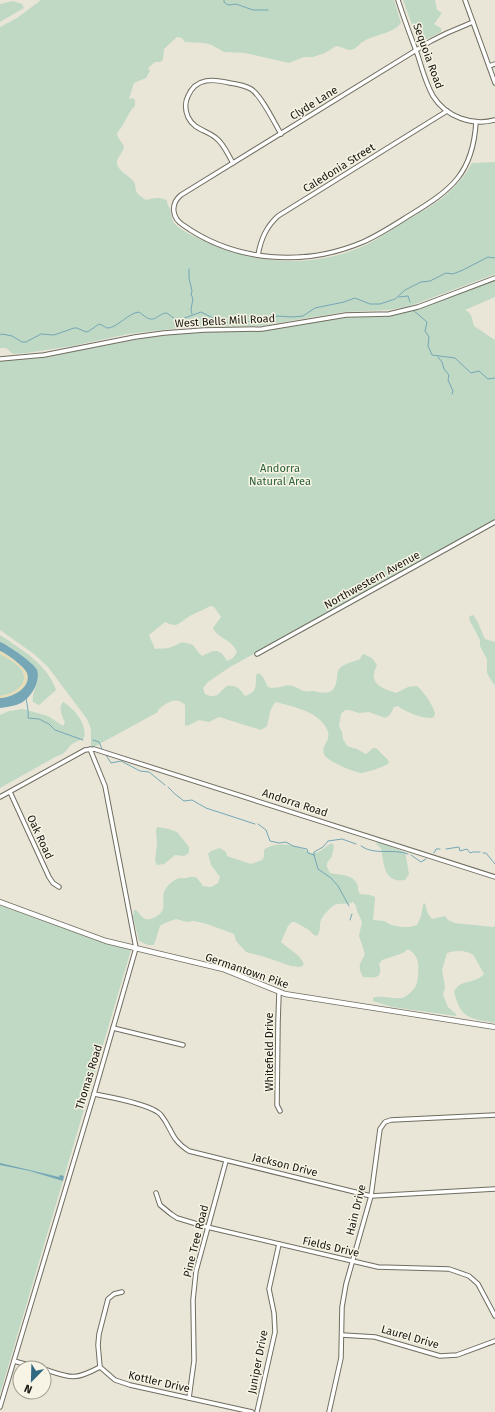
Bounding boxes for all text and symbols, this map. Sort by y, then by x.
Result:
street label: Sequoia Road [410,21,446,91]
street label: Clyde Lane [288,83,340,123]
street label: Caledonia Street [301,141,377,195]
street label: West Bells Mill Road [174,312,276,330]
park label: Andorra Natural Area [249,462,311,488]
street label: Northwestern Avenue [322,548,422,612]
street label: Andorra Road [261,786,329,820]
street label: Oak Road [24,813,56,861]
street label: Germantown Pike [203,951,291,991]
street label: Whitefield Drive [263,1012,276,1092]
street label: Thomas Road [73,1043,105,1111]
street label: Jackson Drive [251,1151,319,1179]
street label: Hain Drive [343,1183,369,1237]
street label: Pine Tree Road [181,1203,211,1279]
street label: Fields Drive [301,1234,361,1260]
street label: Laurel Drive [380,1323,440,1351]
street label: Juniper Drive [245,1329,271,1395]
north arrow [12,1360,52,1400]
street label: Kottler Drive [127,1369,191,1395]
text: N [22,1381,34,1396]

